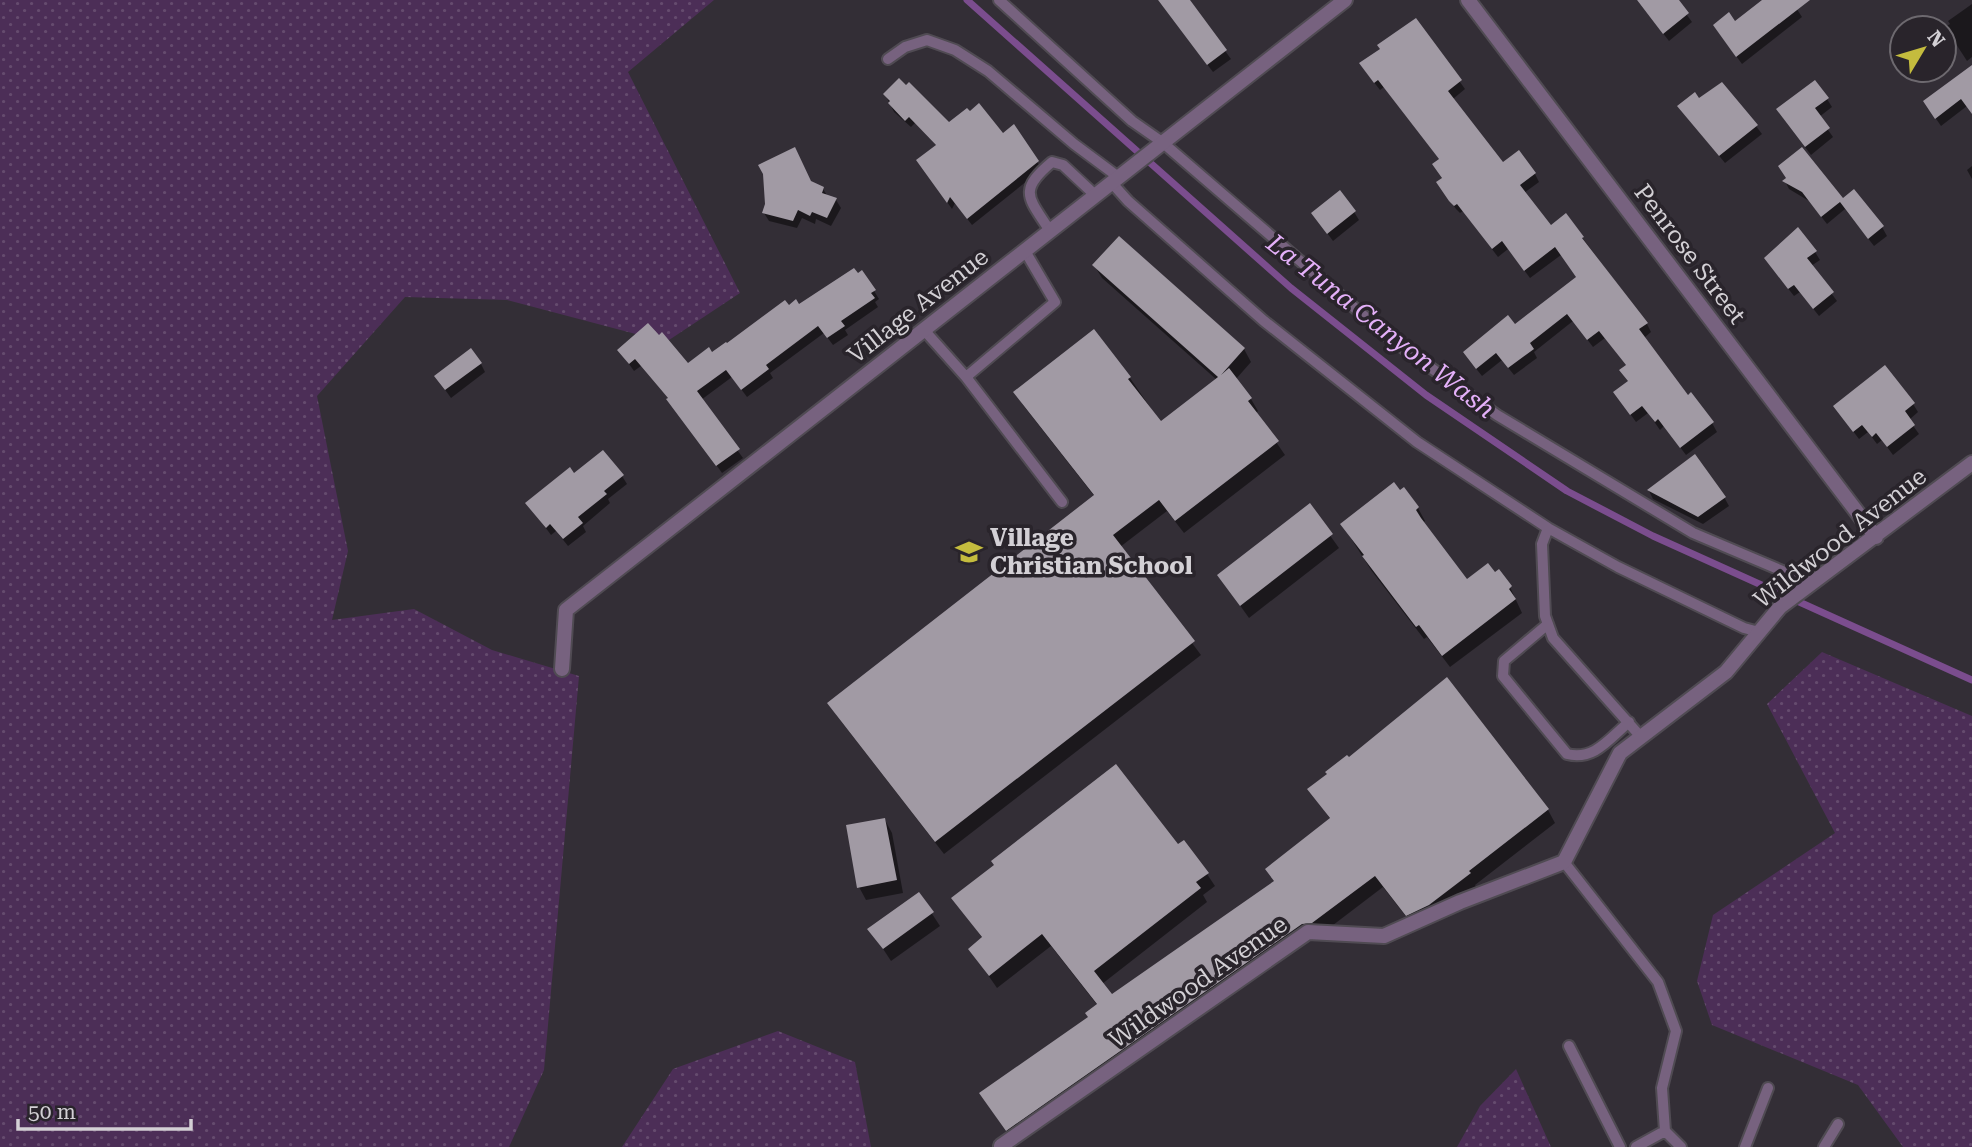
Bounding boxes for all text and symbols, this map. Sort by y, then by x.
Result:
north arrow [1888,14,1958,84]
text: N [1922,26,1950,52]
street label: Penrose Street [1628,179,1752,329]
water label: La Tuna Canyon Wash [1260,227,1501,424]
street label: Village Avenue [842,242,994,370]
street label: Wildwood Avenue [1748,462,1932,614]
place label: Village Christian School [990,524,1193,580]
school or university icon: Village Christian School [954,537,984,567]
street label: Wildwood Avenue [1104,910,1292,1054]
scale bar [18,1088,191,1132]
text: 50 m [28,1100,76,1124]

